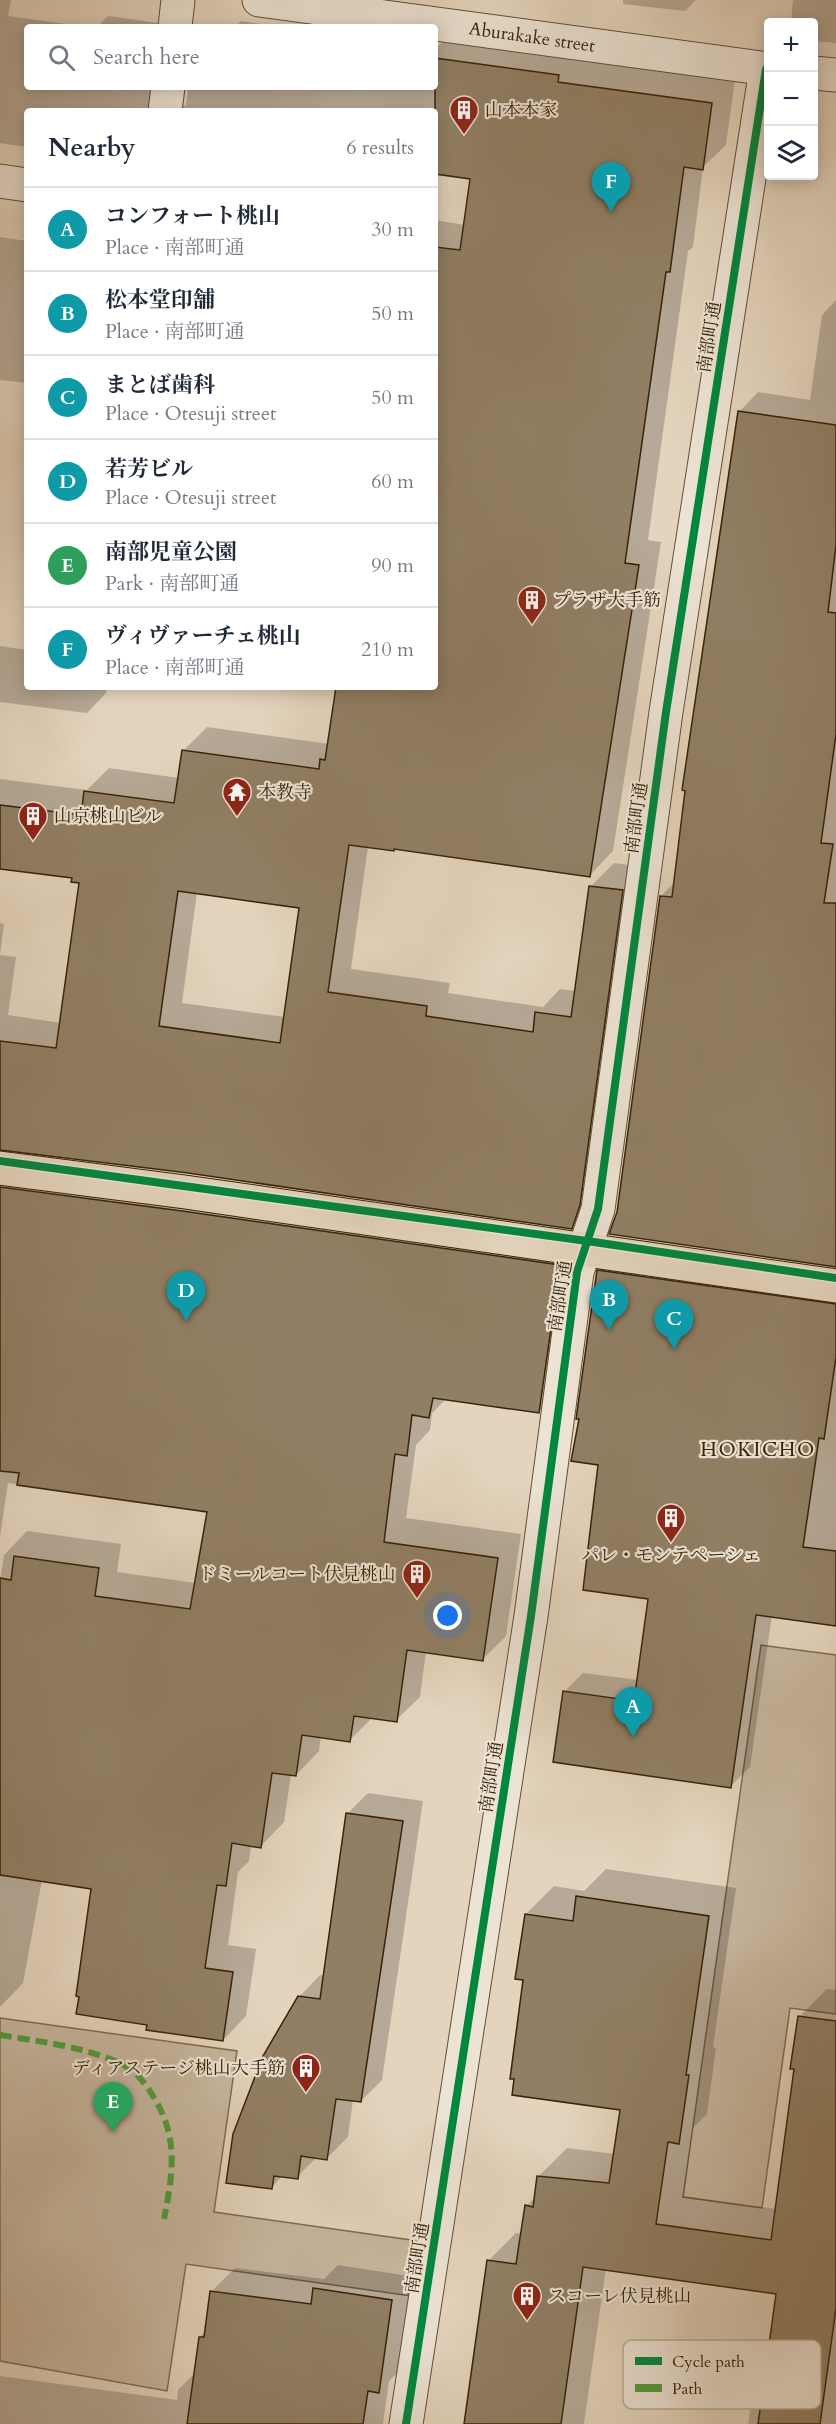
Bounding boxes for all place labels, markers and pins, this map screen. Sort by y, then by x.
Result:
building icon: 山本本家 [448,94,480,136]
place label: 山本本家 [485,98,557,123]
pin: F [592,162,630,212]
building icon: プラザ大手筋 [516,584,548,626]
place label: プラザ大手筋 [553,588,661,613]
temple icon: 本教寺 [221,776,253,818]
place label: 本教寺 [258,780,312,805]
building icon: 山京桃山ビル [17,800,49,842]
place label: 山京桃山ビル [54,804,162,829]
pin: D [166,1272,206,1321]
pin: B [590,1280,628,1330]
pin: C [654,1300,694,1349]
building icon: パレ・モンテペーシェ [655,1502,687,1544]
place label: パレ・モンテペーシェ [581,1543,761,1568]
building icon: ドミールコート伏見桃山 [401,1558,433,1600]
place label: ドミールコート伏見桃山 [198,1562,396,1587]
pin: A [614,1688,652,1737]
building icon: ディアステージ桃山大手筋 [290,2052,322,2094]
place label: ディアステージ桃山大手筋 [72,2056,285,2081]
pin: E [94,2082,132,2132]
building icon: スコーレ伏見桃山 [511,2280,543,2322]
place label: スコーレ伏見桃山 [548,2284,692,2309]

